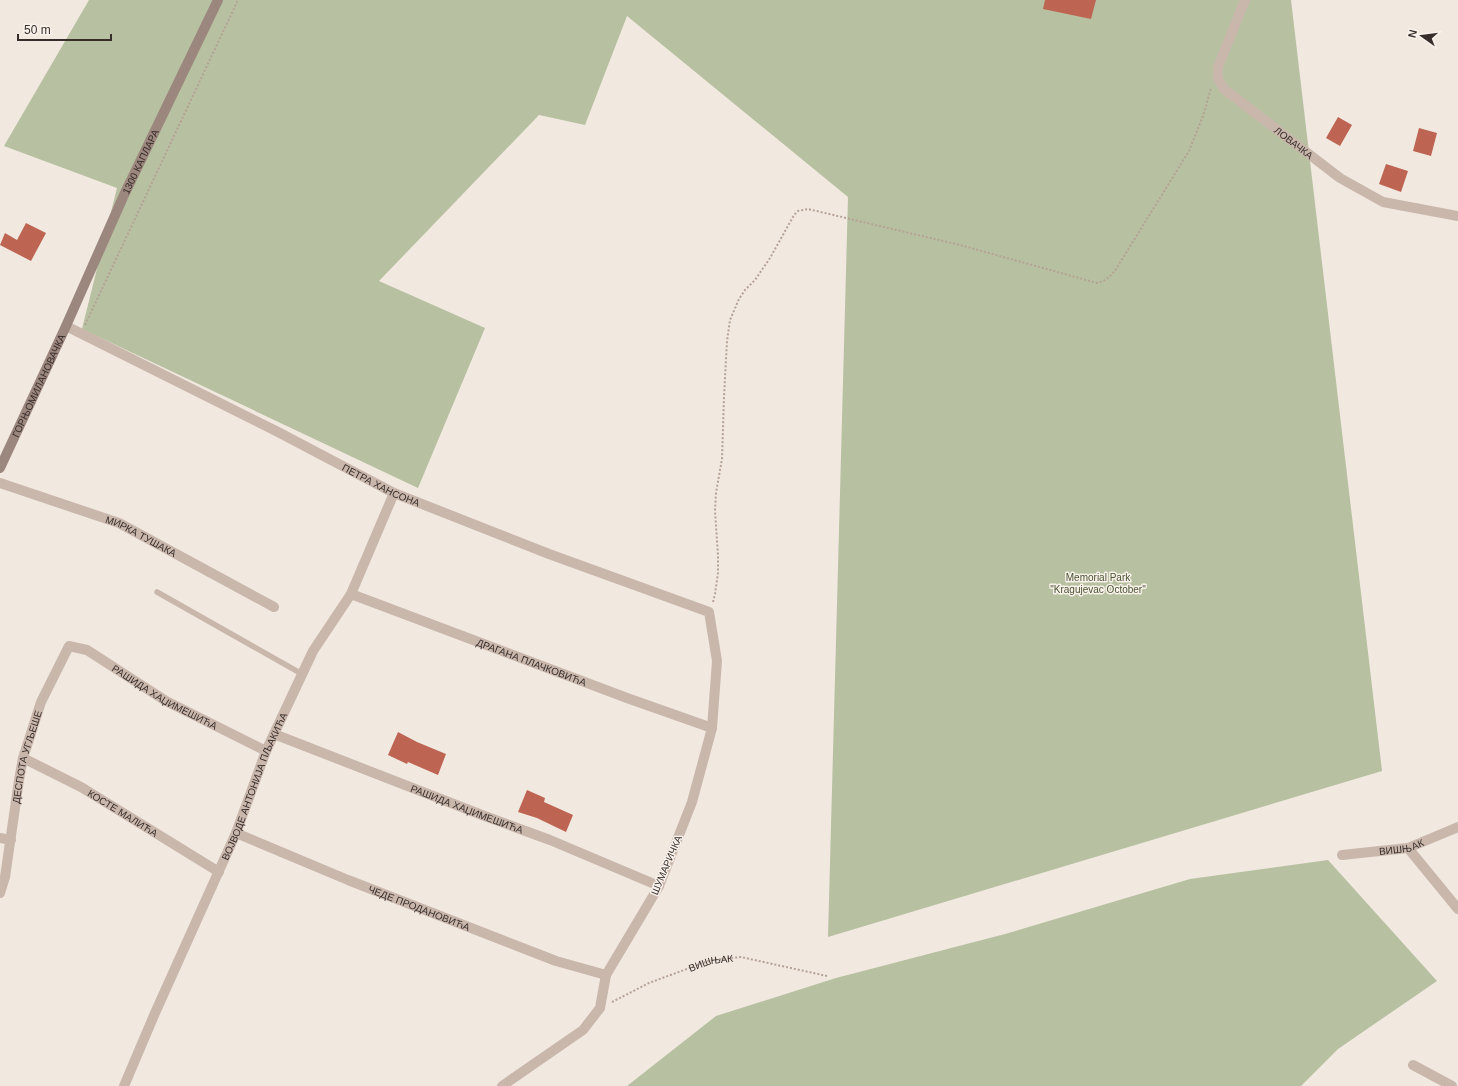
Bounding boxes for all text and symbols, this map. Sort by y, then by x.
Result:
scale bar [18,16,111,42]
north arrow [1402,16,1442,56]
text: 50 m [24,23,51,37]
text: N [1406,28,1419,39]
street label: ЛОВАЧКА [1272,125,1315,162]
street label: 1300 КАПЛАРА [120,127,161,196]
street label: ГОРЊОМИЛАНОВАЧКА [10,332,68,439]
street label: ПЕТРА ХАНСОНА [340,462,422,509]
street label: МИРКА ТУШАКА [104,514,178,559]
park label: Memorial Park "Kragujevac October" [1050,572,1146,595]
street label: ДРАГАНА ПЛАЧКОВИЋА [475,637,588,688]
street label: РАШИДА ХАЏИМЕШИЋА [110,663,219,732]
street label: ДЕСПОТА УГЉЕШЕ [11,709,44,804]
street label: ВОЈВОДЕ АНТОНИЈА ПЉАКИЋА [220,710,289,862]
street label: РАШИДА ХАЏИМЕШИЋА [409,783,525,836]
street label: КОСТЕ МАЛИЋА [86,788,160,839]
street label: ШУМАРИЧКА [649,834,684,897]
street label: ВИШЊАК [1378,837,1426,857]
street label: ЧЕДЕ ПРОДАНОВИЋА [367,883,472,933]
street label: ВИШЊАК [687,953,734,974]

